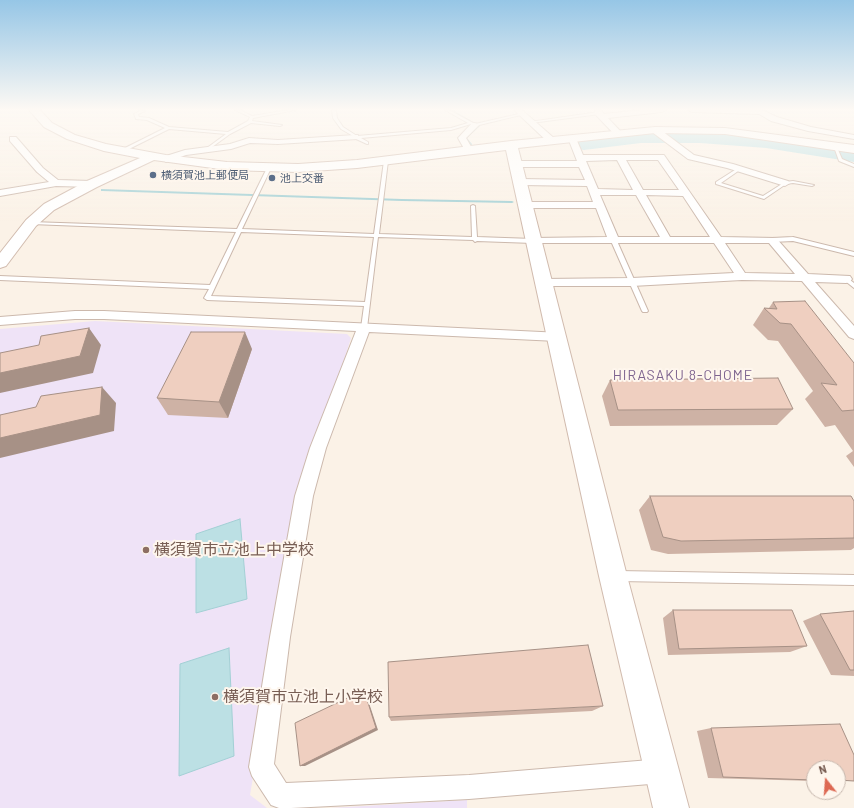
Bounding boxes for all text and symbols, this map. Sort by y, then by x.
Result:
place label: 横須賀池上郵便局 [161,168,249,182]
marker: 横須賀池上郵便局 [148,170,158,180]
place label: 池上交番 [280,171,324,185]
marker: 池上交番 [267,173,277,183]
district label: HIRASAKU 8-CHOME [613,367,753,383]
place label: 横須賀市立池上中学校 [154,540,314,560]
marker: 横須賀市立池上中学校 [141,545,151,555]
place label: 横須賀市立池上小学校 [223,687,383,707]
marker: 横須賀市立池上小学校 [210,692,220,702]
north arrow [806,760,846,800]
text: N [817,762,828,776]

